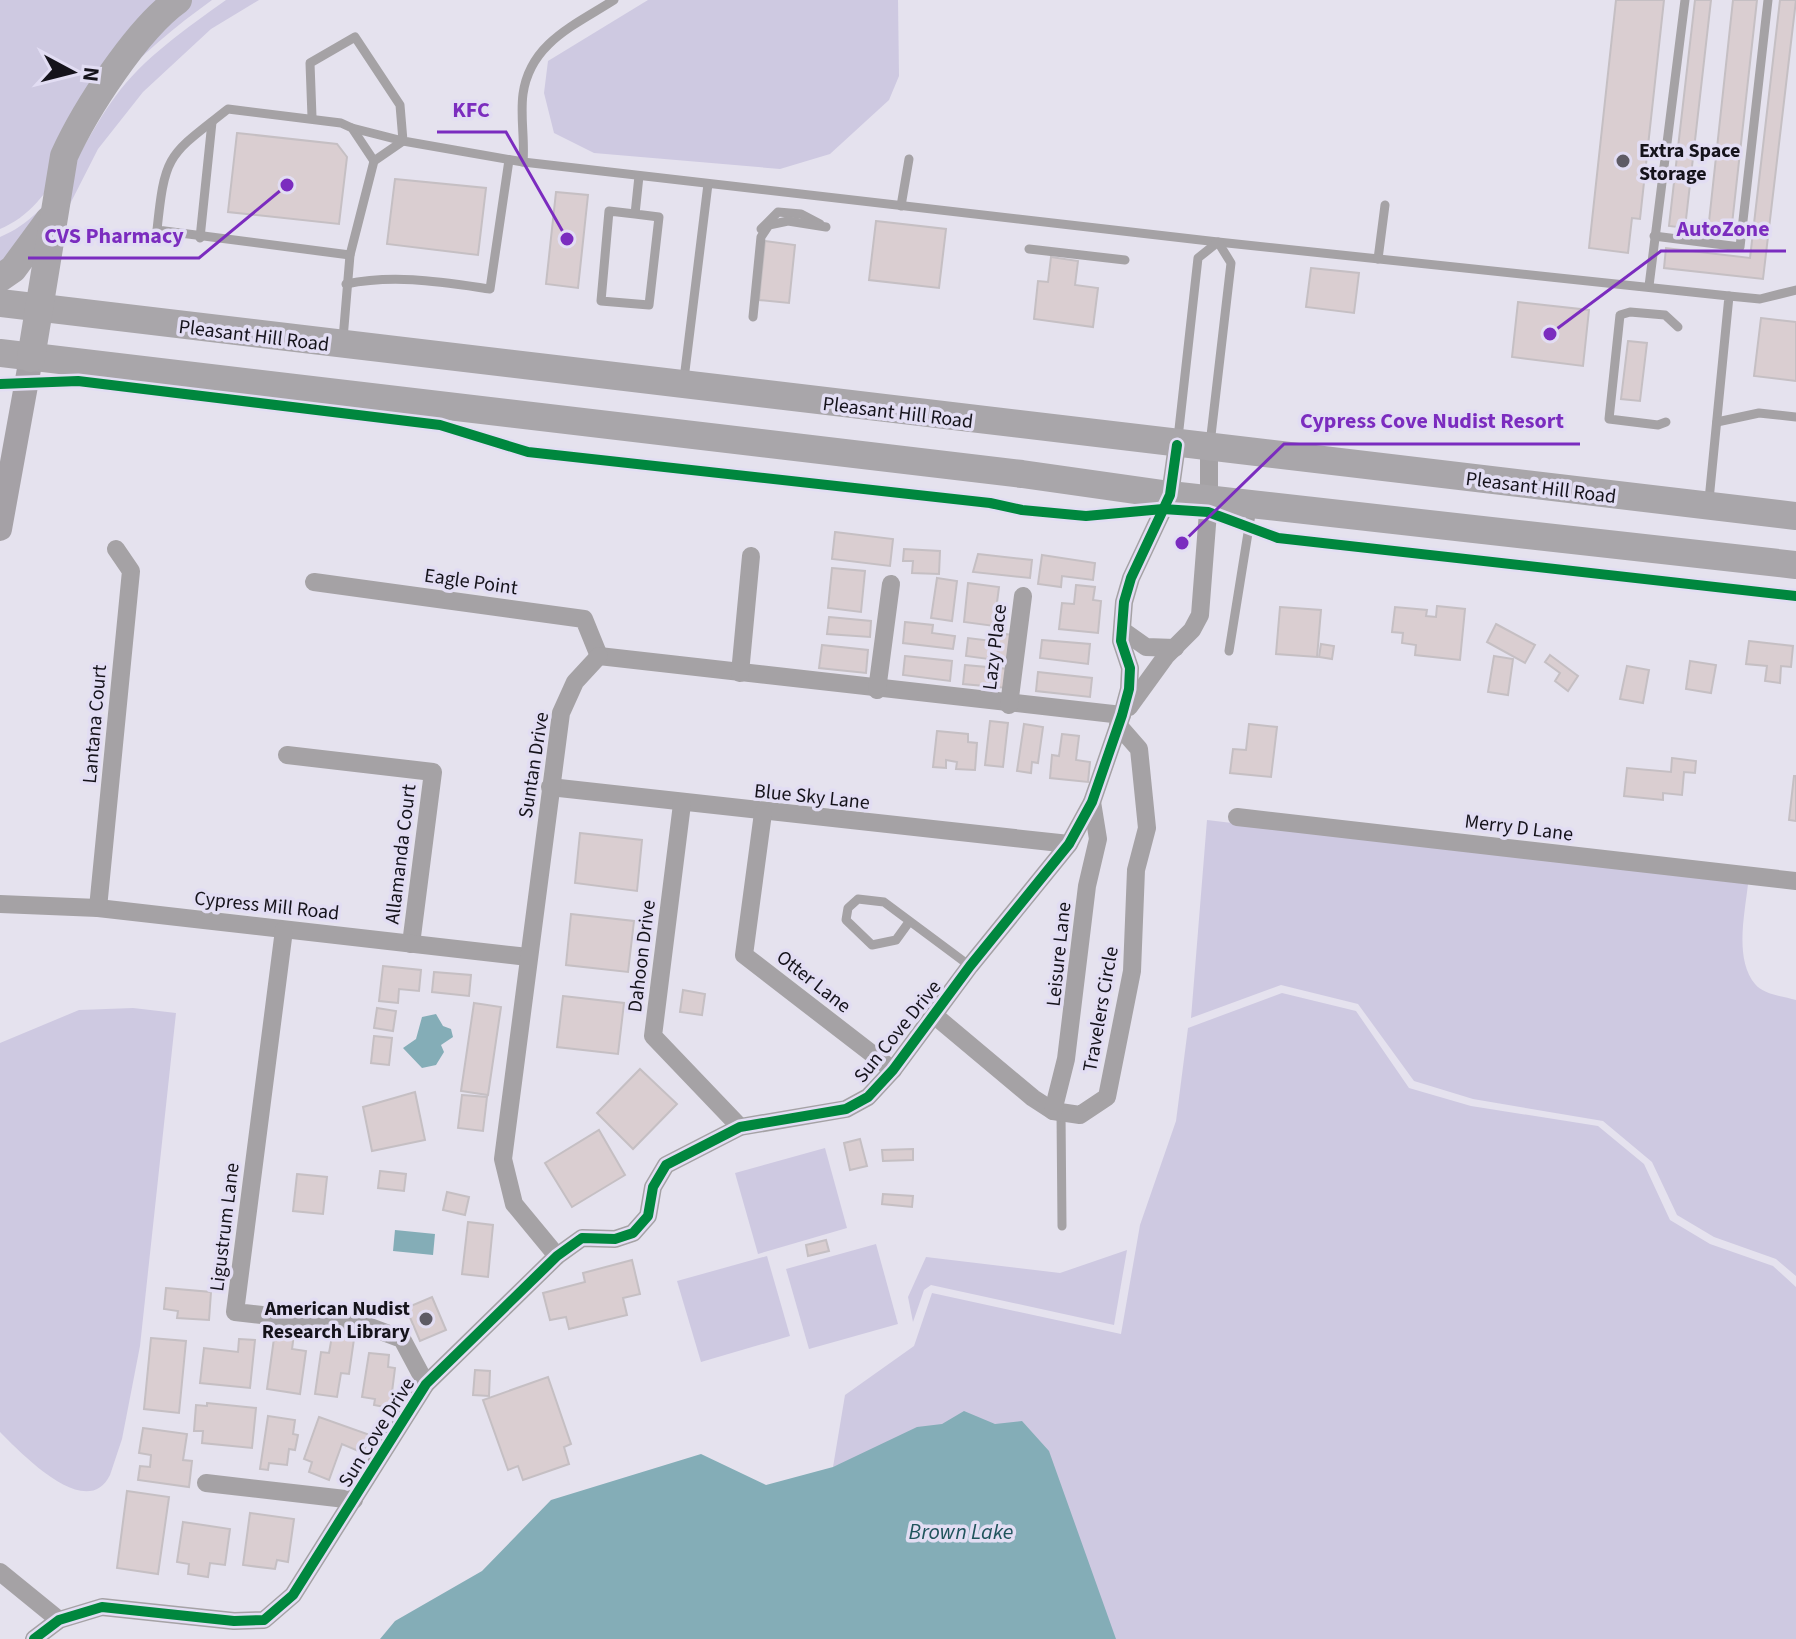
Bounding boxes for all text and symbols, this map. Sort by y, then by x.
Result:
north arrow [32,32,112,112]
text: N [74,65,108,84]
callout: KFC [437,86,506,132]
text: KFC [452,94,490,126]
place label: Extra Space Storage [1639,137,1740,188]
marker: Extra Space Storage [1614,152,1632,170]
callout: AutoZone [1661,205,1786,251]
callout: CVS Pharmacy [28,212,199,258]
text: AutoZone [1675,213,1770,245]
text: CVS Pharmacy [44,220,184,252]
street label: Pleasant Hill Road [177,313,331,359]
street label: Pleasant Hill Road [821,390,975,436]
callout: Cypress Cove Nudist Resort [1284,398,1580,444]
text: Cypress Cove Nudist Resort [1300,405,1565,437]
street label: Pleasant Hill Road [1464,465,1618,511]
street label: Eagle Point [422,562,520,602]
street label: Lazy Place [976,602,1014,692]
street label: Lantana Court [76,663,114,785]
street label: Suntan Drive [512,710,556,820]
street label: Blue Sky Lane [753,777,871,817]
street label: Allamanda Court [379,782,423,926]
street label: Merry D Lane [1463,807,1575,849]
street label: Cypress Mill Road [193,884,341,928]
street label: Dahoon Drive [621,898,663,1014]
street label: Leisure Lane [1040,900,1078,1008]
street label: Otter Lane [770,944,857,1020]
street label: Travelers Circle [1076,944,1126,1074]
street label: Sun Cove Drive [847,974,948,1089]
street label: Ligustrum Lane [203,1161,247,1293]
place label: American Nudist Research Library [262,1295,411,1346]
marker: American Nudist Research Library [417,1310,435,1328]
street label: Sun Cove Drive [332,1372,422,1493]
water label: Brown Lake [909,1516,1013,1548]

